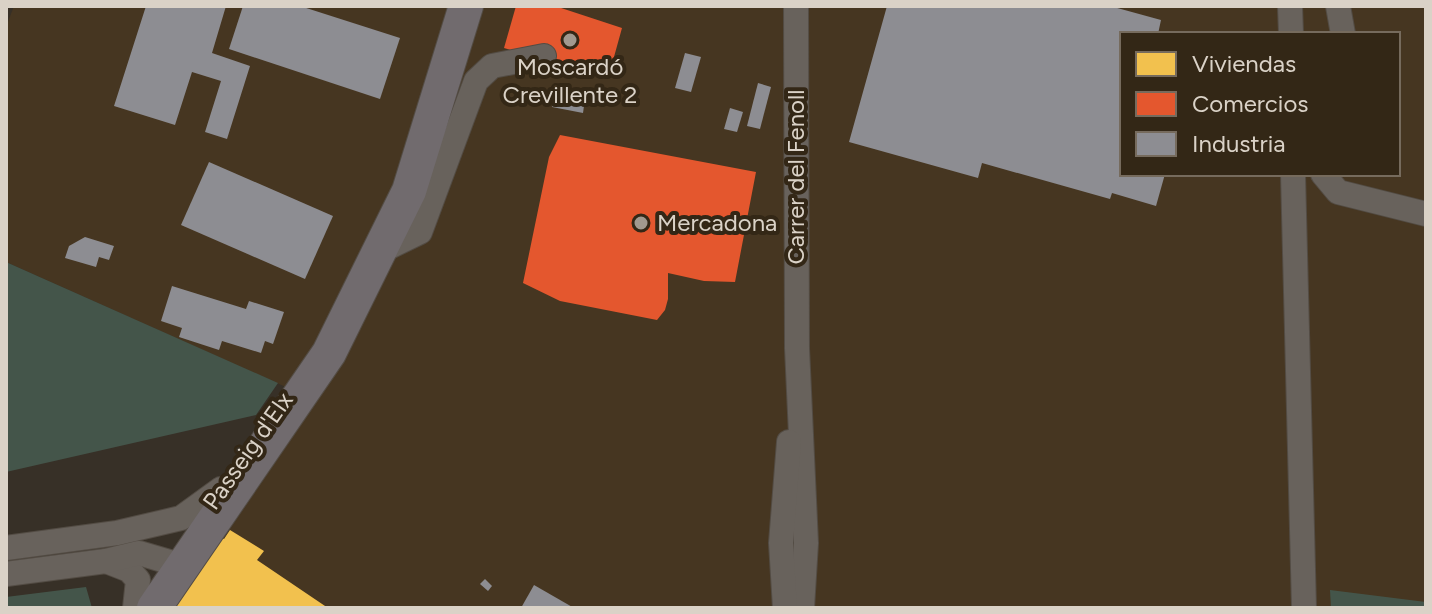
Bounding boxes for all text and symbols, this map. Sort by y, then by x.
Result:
marker: Moscardó Crevillente 2 [561,31,579,49]
legend [1120,32,1400,176]
text: Viviendas [1192,49,1296,78]
place label: Moscardó Crevillente 2 [503,52,637,109]
street label: Carrer del Fenoll [781,89,810,265]
text: Comercios [1192,89,1309,118]
text: Industria [1192,129,1286,158]
place label: Mercadona [657,208,777,237]
marker: Mercadona [632,214,650,232]
street label: Passeig d'Elx [197,386,299,515]

